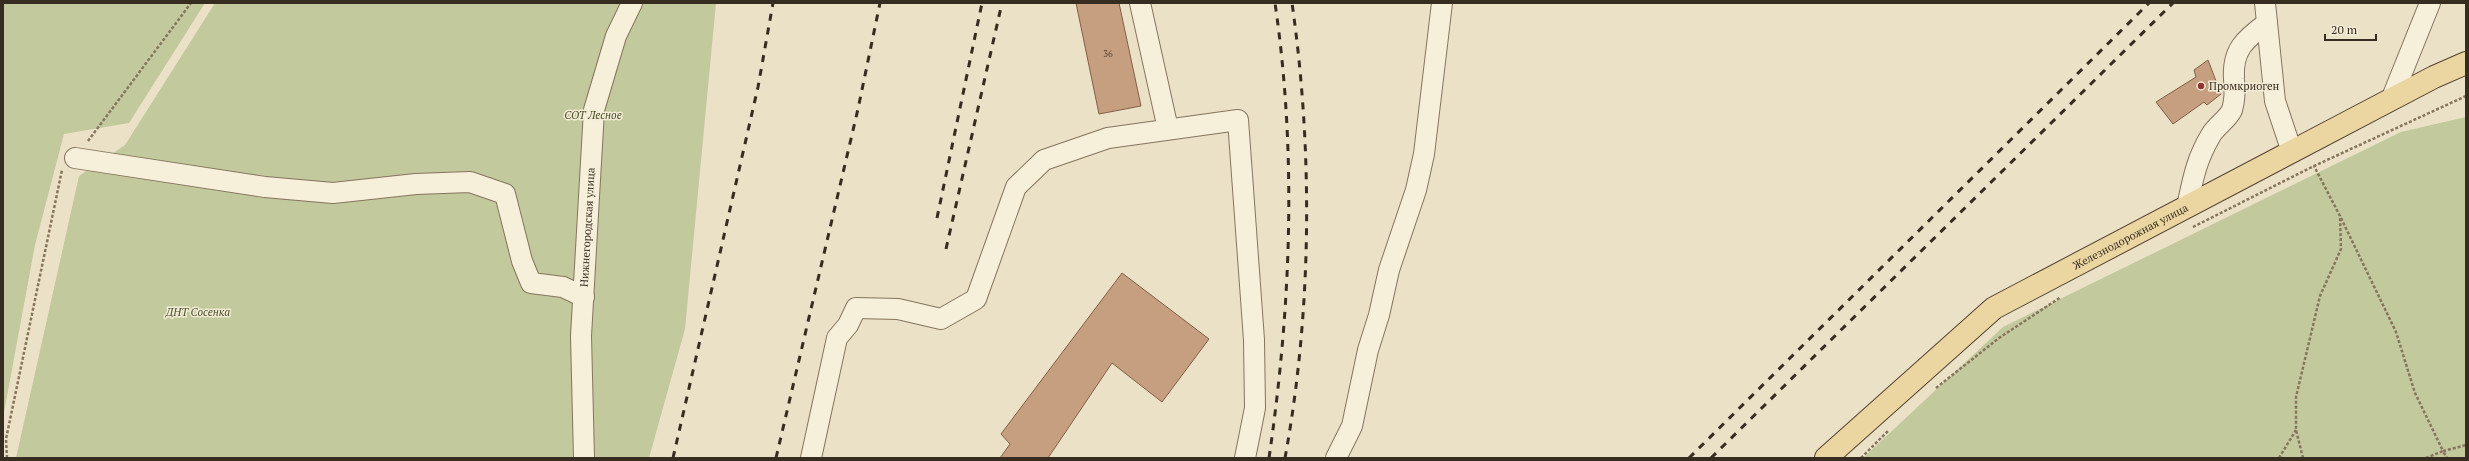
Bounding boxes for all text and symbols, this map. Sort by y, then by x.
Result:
scale bar [2325,16,2376,42]
text: 20 m [2331,22,2358,37]
house number: 36 [1103,48,1113,60]
place label: Промкриоген [2209,79,2280,93]
marker: Промкриоген [2196,81,2206,91]
park label: СОТ Лесное [564,108,622,122]
street label: Нижнегородская улица [577,167,598,287]
street label: Железнодорожная улица [2070,200,2191,273]
park label: ДНТ Сосенка [165,305,230,319]

